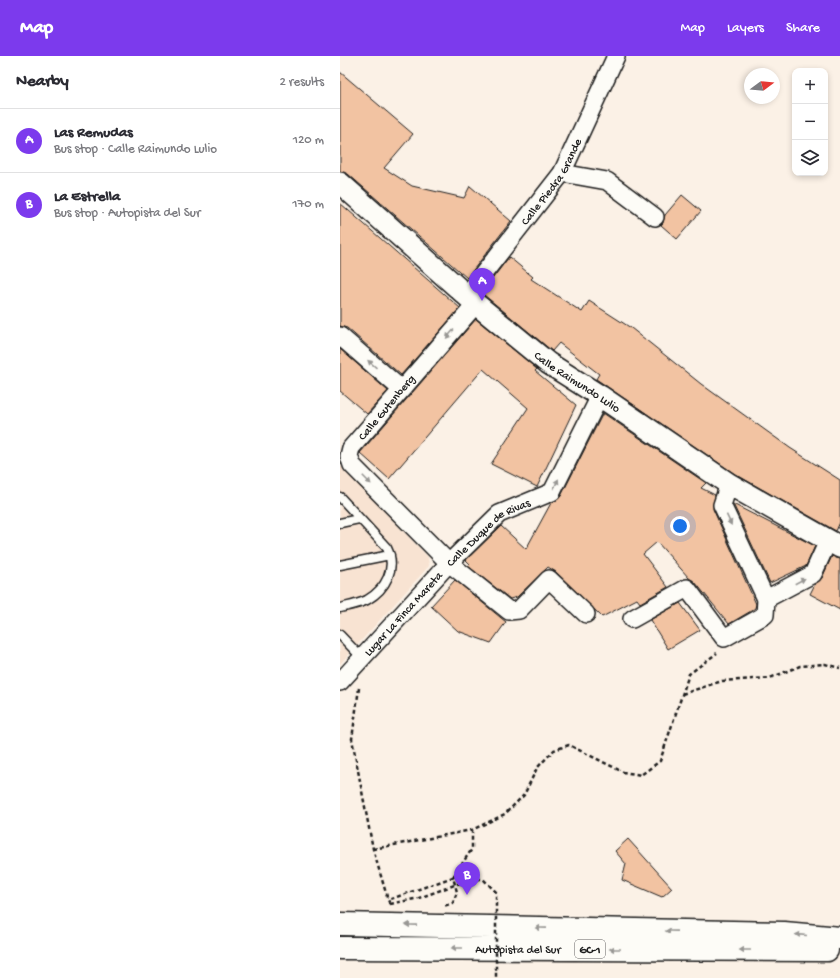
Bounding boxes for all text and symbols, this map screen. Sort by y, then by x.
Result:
text: Map [20,17,53,40]
text: Map [681,20,705,37]
text: Layers [727,20,764,37]
text: Share [786,20,820,37]
north arrow [744,68,780,104]
map controls [792,68,828,176]
button: + [792,68,828,104]
text: Nearby [16,72,69,92]
text: 2 results [279,75,324,90]
button: − [792,104,828,140]
text: Las Remudas [54,124,133,142]
text: A [25,133,33,148]
text: 120 m [293,133,324,148]
street label: Calle Piedra Grande [519,136,586,229]
button: layers [792,140,828,176]
text: Bus stop · Calle Raimundo Lulio [54,142,217,157]
text: La Estrella [54,188,120,206]
text: B [26,197,32,212]
text: 170 m [292,197,324,212]
text: Bus stop · Autopista del Sur [54,206,201,221]
pin: A [469,268,495,301]
one-way arrow [446,328,455,339]
street label: Calle Raimundo Lulio [530,349,622,417]
one-way arrow [366,359,377,368]
street label: Calle Gutenberg [356,373,419,444]
one-way arrow [362,475,372,485]
one-way arrow [553,478,559,490]
street label: Calle Duque de Rivas [444,497,533,570]
one-way arrow [726,515,732,526]
your location [670,516,690,536]
street label: Lugar La Finca Mareta [362,569,447,660]
one-way arrow [794,577,806,584]
pin: B [454,862,480,895]
one-way arrow [404,922,417,928]
one-way arrow [534,925,547,931]
one-way arrow [664,928,677,934]
one-way arrow [795,931,807,938]
road number: GC-1 [575,940,605,958]
street label: Autopista del Sur [475,944,562,958]
one-way arrow [450,945,463,951]
one-way arrow [608,946,621,952]
one-way arrow [739,946,751,953]

